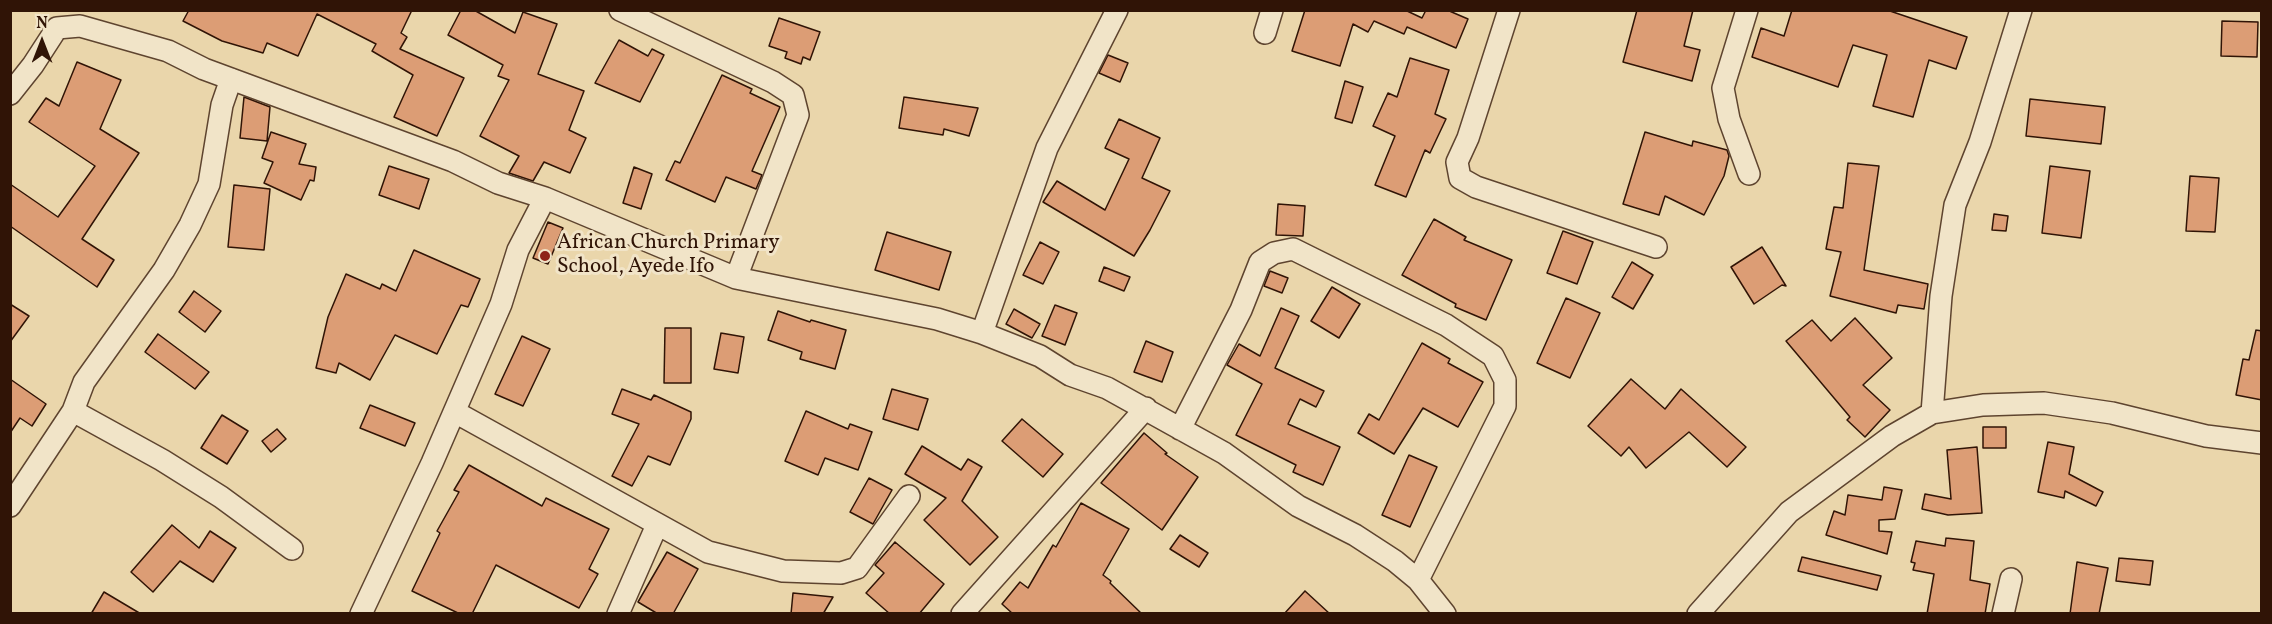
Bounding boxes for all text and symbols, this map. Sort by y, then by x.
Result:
north arrow [12,12,72,72]
text: N [36,13,48,35]
place label: African Church Primary School, Ayede Ifo [557,231,780,281]
marker: African Church Primary School, Ayede Ifo [538,249,552,263]

